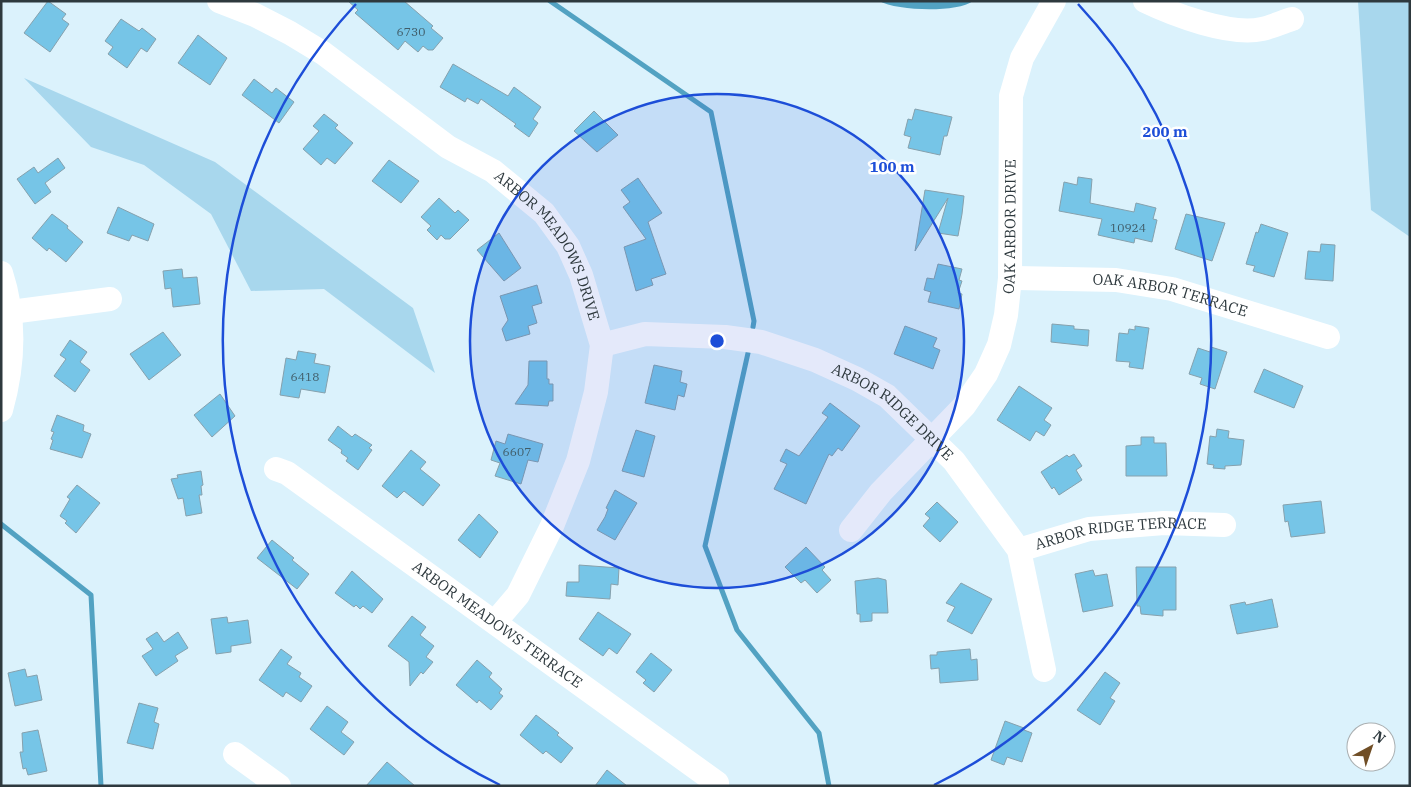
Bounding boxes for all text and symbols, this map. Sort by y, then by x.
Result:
house number: 6730 [397,24,425,39]
text: 200 m [1142,122,1188,141]
text: 100 m [869,157,915,176]
street label: OAK ARBOR DRIVE [998,159,1020,295]
street label: ARBOR MEADOWS DRIVE [491,166,604,323]
house number: 10924 [1110,220,1146,235]
street label: OAK ARBOR TERRACE [1093,270,1250,321]
centre of rings [708,332,726,350]
street label: ARBOR RIDGE DRIVE [829,359,958,464]
house number: 6418 [291,369,319,384]
house number: 6607 [503,444,531,459]
street label: ARBOR RIDGE TERRACE [1033,513,1207,554]
street label: ARBOR MEADOWS TERRACE [409,557,586,692]
north arrow [1346,722,1396,772]
text: N [1369,727,1389,747]

